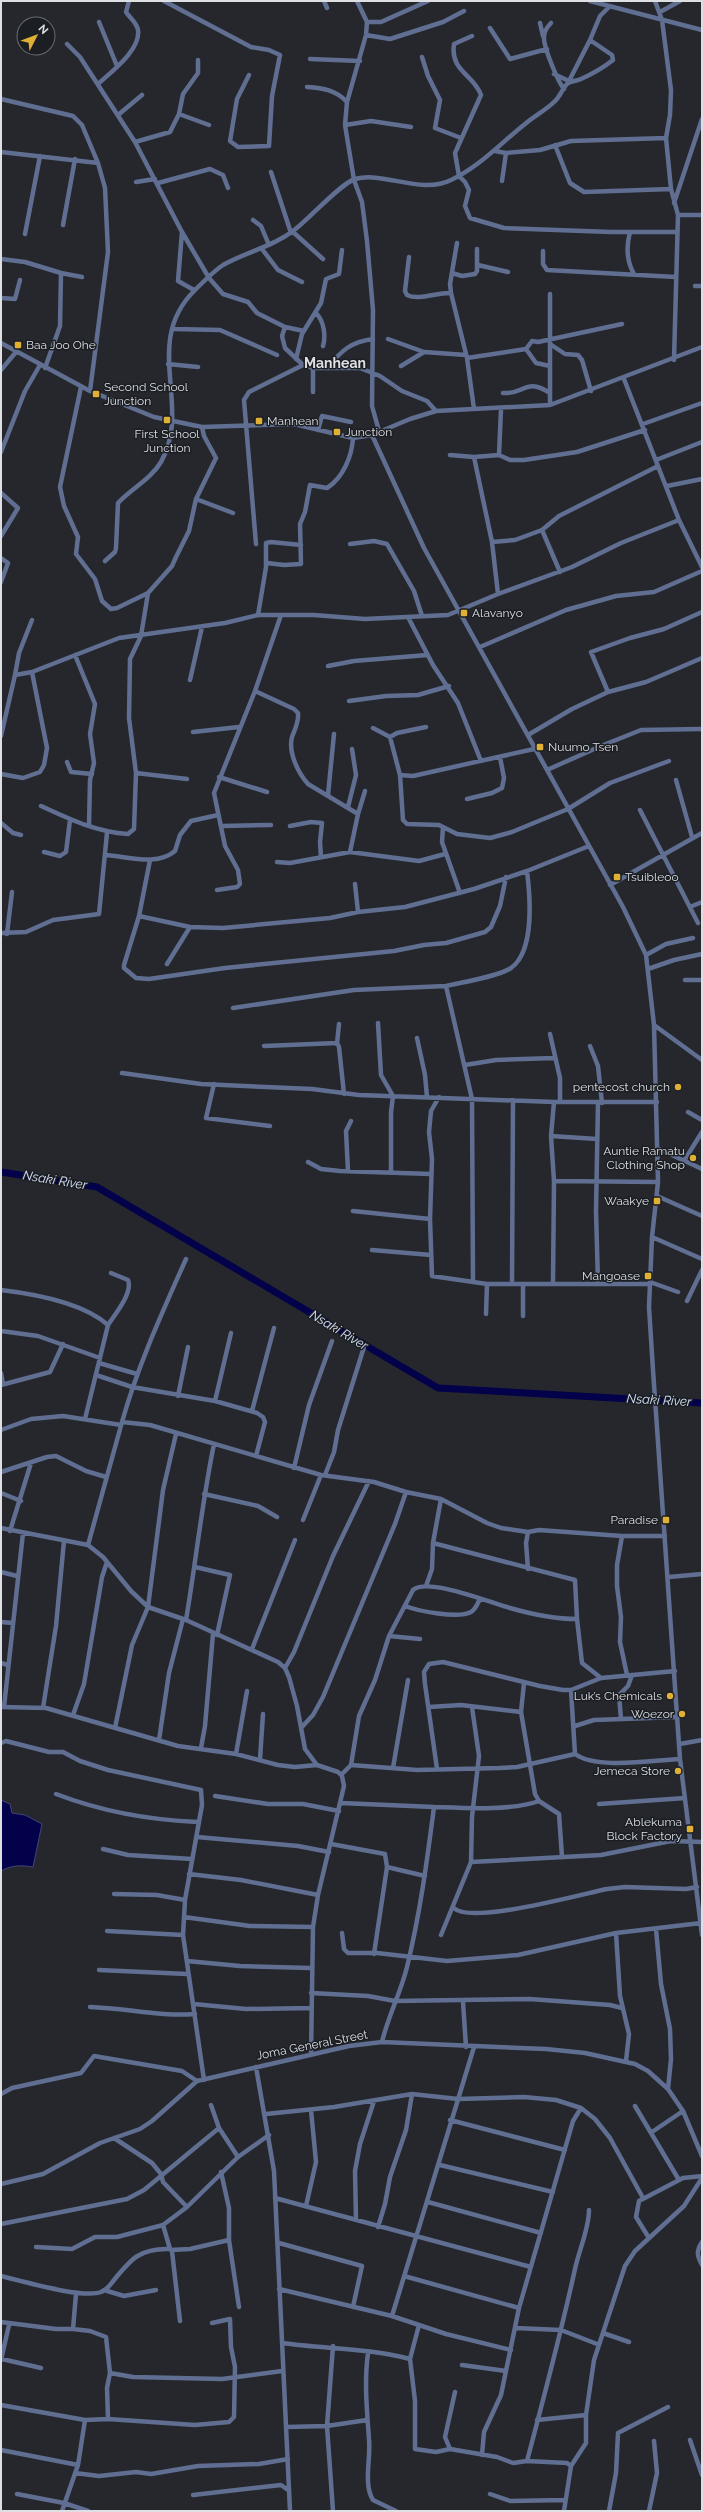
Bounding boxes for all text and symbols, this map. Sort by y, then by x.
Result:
north arrow [16,16,56,56]
text: N [35,22,51,37]
place label: Baa Joo Ohe [26,338,96,352]
marker: Baa Joo Ohe [13,340,23,350]
district label: Manhean [304,355,366,371]
place label: Second School Junction [104,380,189,408]
marker: Second School Junction [91,389,101,399]
place label: Manhean [267,414,319,428]
marker: First School Junction [162,415,172,425]
marker: Manhean [254,416,264,426]
place label: Junction [345,425,392,439]
place label: First School Junction [134,427,200,455]
marker: Junction [332,427,342,437]
place label: Alavanyo [472,606,523,620]
marker: Alavanyo [459,608,469,618]
place label: Nuumo Tsen [548,740,618,754]
marker: Nuumo Tsen [535,742,545,752]
place label: Tsuibleoo [625,870,679,884]
marker: Tsuibleoo [612,872,622,882]
place label: pentecost church [573,1080,670,1094]
marker: pentecost church [673,1082,683,1092]
place label: Auntie Ramatu Clothing Shop [603,1144,685,1172]
marker: Auntie Ramatu Clothing Shop [688,1153,698,1163]
water label: Nsaki River [22,1168,89,1193]
place label: Waakye [604,1194,649,1208]
marker: Waakye [652,1196,662,1206]
place label: Mangoase [582,1269,640,1283]
marker: Mangoase [643,1271,653,1281]
water label: Nsaki River [307,1307,371,1353]
water label: Nsaki River [626,1391,692,1409]
place label: Paradise [610,1513,658,1527]
marker: Paradise [661,1515,671,1525]
place label: Luk’s Chemicals [574,1689,662,1703]
marker: Luk’s Chemicals [665,1691,675,1701]
place label: Woezor [631,1707,675,1721]
marker: Woezor [677,1709,687,1719]
place label: Jemeca Store [594,1764,670,1778]
marker: Jemeca Store [673,1766,683,1776]
place label: Ablekuma Block Factory [606,1815,682,1843]
marker: Ablekuma Block Factory [685,1824,695,1834]
street label: Joma General Street [255,2027,369,2063]

